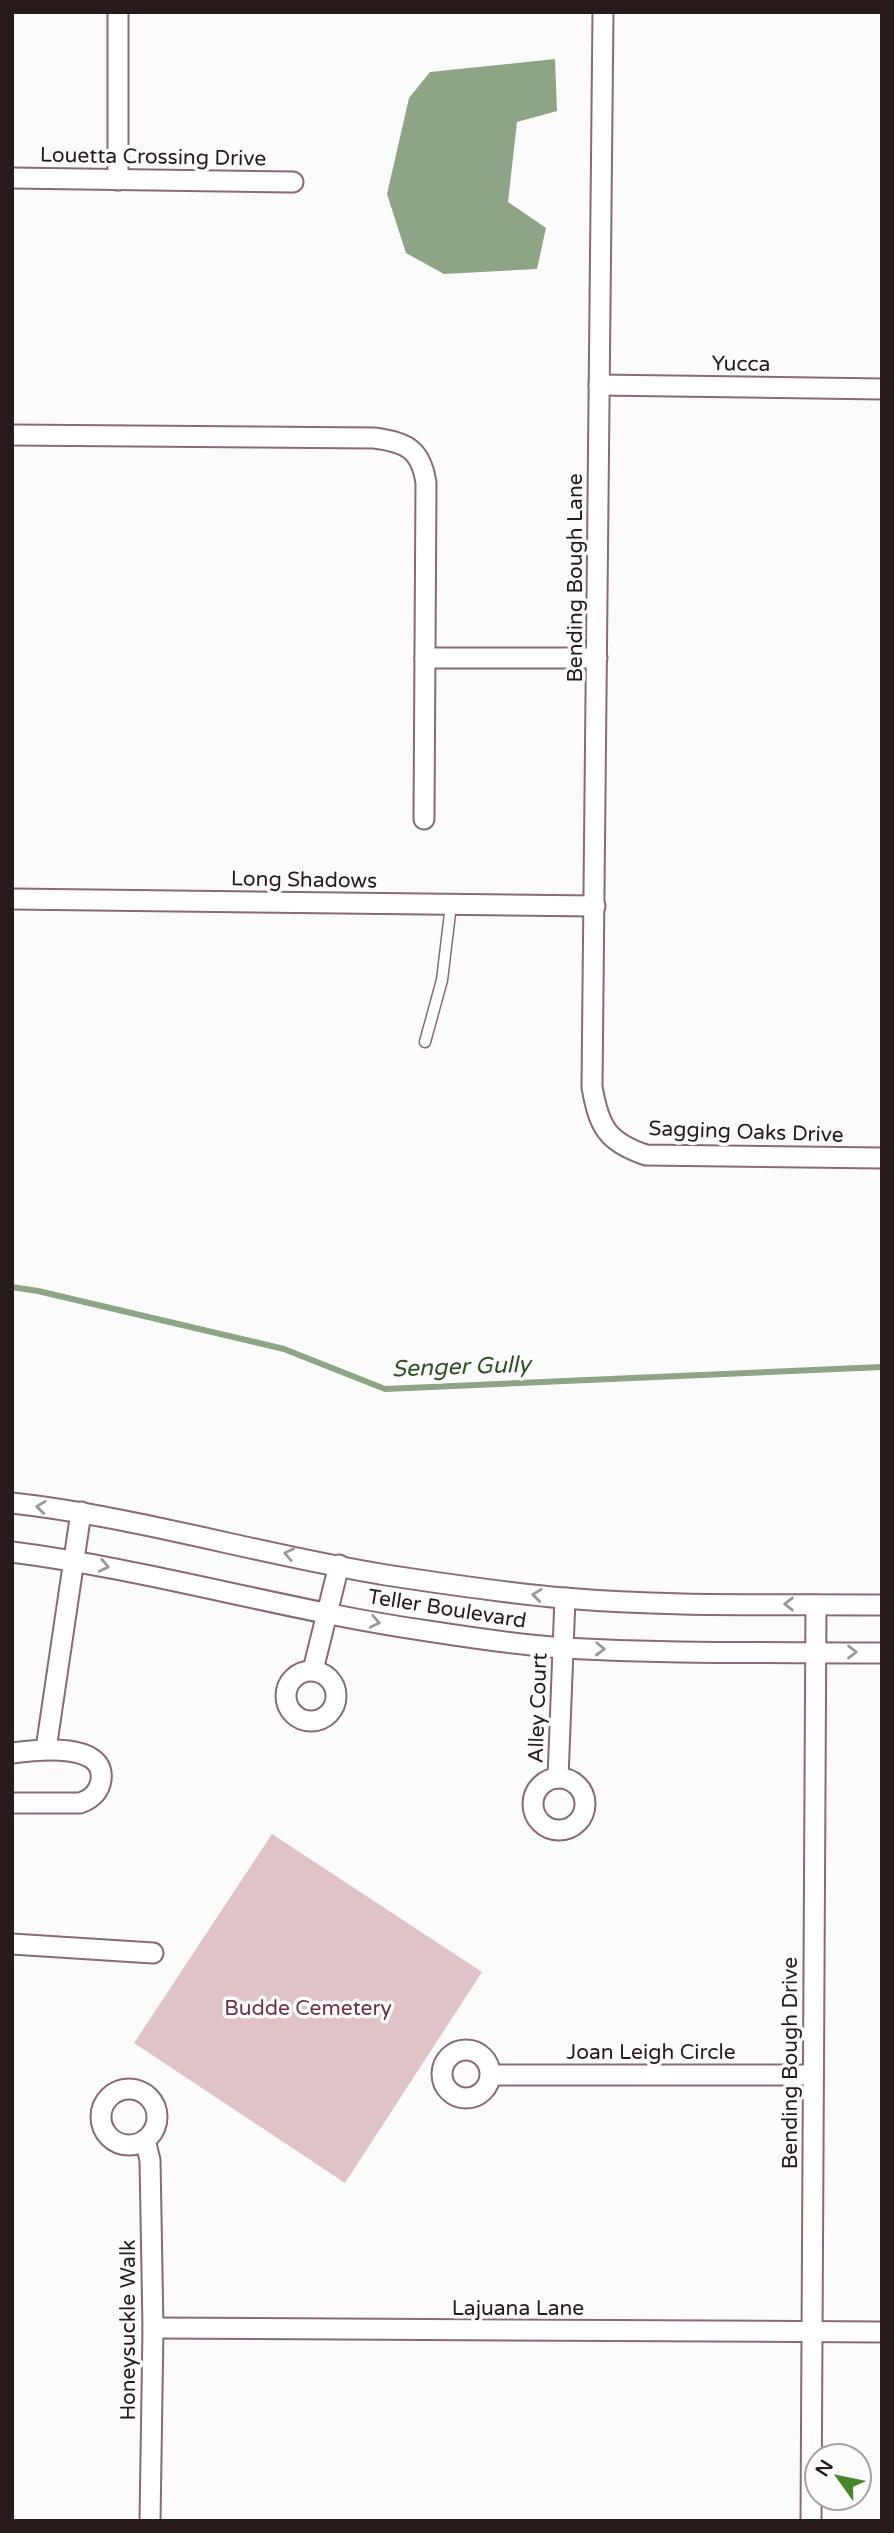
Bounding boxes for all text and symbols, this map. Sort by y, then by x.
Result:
street label: Louetta Crossing Drive [40,143,267,171]
street label: Yucca [711,351,771,377]
street label: Bending Bough Lane [563,473,588,683]
street label: Long Shadows [231,866,377,894]
street label: Sagging Oaks Drive [648,1116,844,1148]
water label: Senger Gully [391,1350,533,1383]
one-way arrow [36,1499,47,1514]
one-way arrow [283,1548,295,1563]
one-way arrow [98,1558,110,1573]
street label: Teller Boulevard [366,1584,528,1634]
one-way arrow [531,1587,543,1602]
one-way arrow [783,1596,794,1612]
one-way arrow [369,1613,381,1628]
one-way arrow [596,1641,606,1657]
one-way arrow [848,1644,858,1660]
street label: Alley Court [524,1652,552,1764]
street label: Bending Bough Drive [778,1957,803,2169]
park label: Budde Cemetery [224,1996,392,2021]
street label: Joan Leigh Circle [566,2040,736,2065]
street label: Honeysuckle Walk [116,2239,141,2421]
street label: Lajuana Lane [452,2296,584,2321]
north arrow [803,2442,873,2512]
text: N [811,2456,838,2481]

